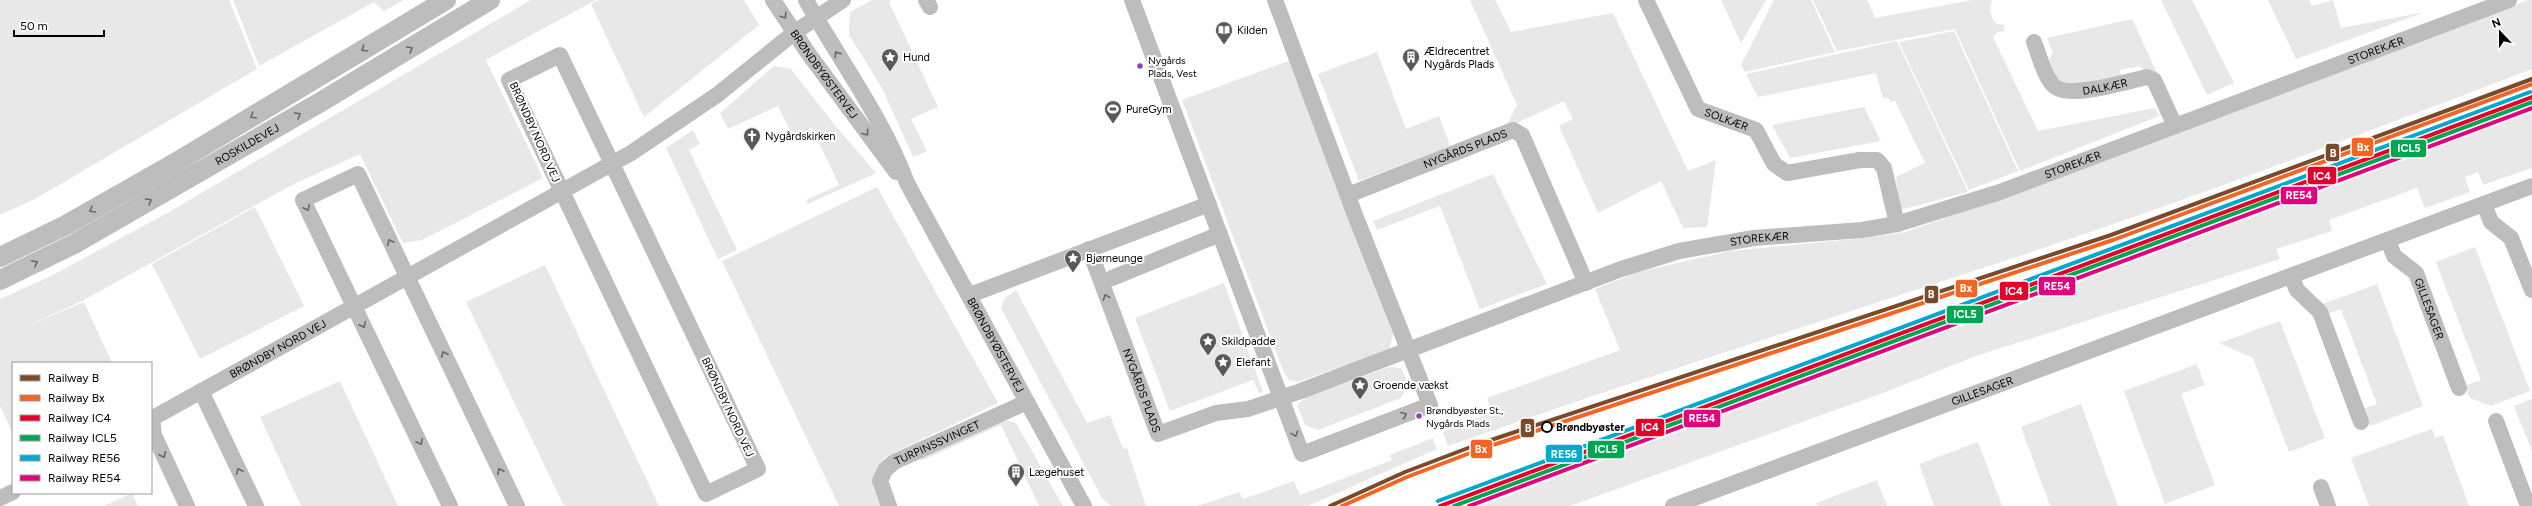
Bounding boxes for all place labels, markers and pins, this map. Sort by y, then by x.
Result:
library icon: Kilden [1214,20,1234,45]
place label: Kilden [1237,24,1267,37]
place label: Ældrecentret Nygårds Plads [1424,45,1494,71]
place icon: Hund [880,47,900,72]
building icon: Ældrecentret Nygårds Plads [1401,47,1421,72]
place label: Hund [903,51,930,64]
place label: Nygårds Plads, Vest [1148,54,1197,80]
marker: Nygårds Plads, Vest [1135,61,1145,71]
sports icon: PureGym [1103,99,1123,124]
place label: PureGym [1126,103,1172,116]
church icon: Nygårdskirken [742,126,762,151]
place label: Nygårdskirken [765,130,835,143]
place icon: Bjørneunge [1063,248,1083,273]
place label: Bjørneunge [1086,252,1143,265]
place icon: Skildpadde [1198,331,1218,356]
place label: Skildpadde [1221,335,1276,348]
place icon: Elefant [1213,352,1233,377]
place label: Elefant [1236,356,1271,369]
place icon: Groende vækst [1350,375,1370,400]
place label: Groende vækst [1373,379,1449,392]
place label: Brøndbyøster St., Nygårds Plads [1426,404,1503,430]
marker: Brøndbyøster St., Nygårds Plads [1414,411,1424,421]
marker: Brøndbyøster [1541,421,1553,433]
place label: Brøndbyøster [1556,421,1625,434]
building icon: Lægehuset [1006,462,1026,487]
place label: Lægehuset [1029,466,1084,479]

